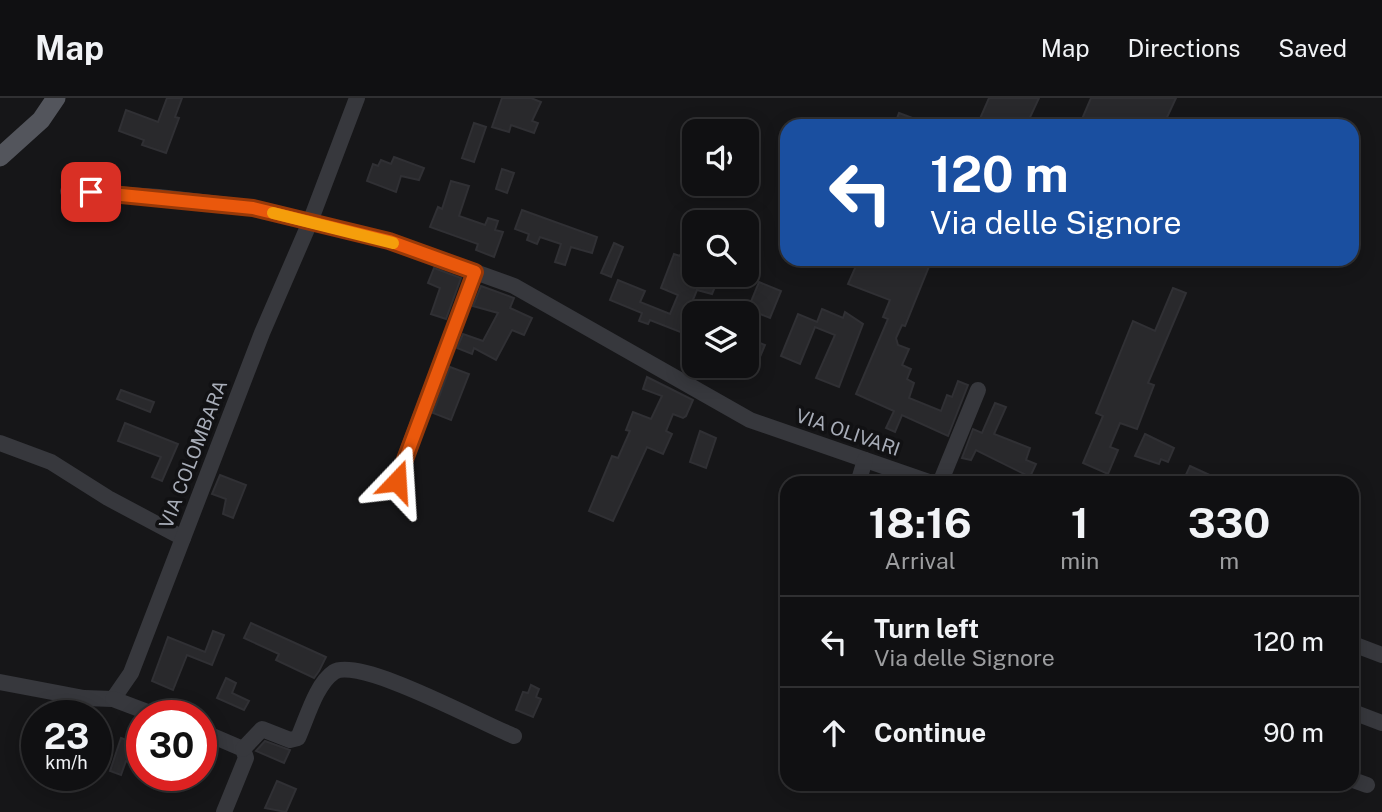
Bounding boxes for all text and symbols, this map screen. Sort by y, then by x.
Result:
text: Map [35,29,104,67]
text: Map [1041,34,1090,62]
text: Directions [1128,34,1240,62]
text: Saved [1278,34,1347,62]
map controls [682,119,759,378]
button: sound [682,119,759,196]
text: 120 m [930,145,1069,203]
icon: left [815,147,906,238]
pin [61,162,121,222]
icon: arrive [72,173,110,211]
text: Via delle Signore [930,204,1182,241]
button: search [682,210,759,287]
button: layers [682,301,759,378]
street label: VIA COLOMBARA [155,377,231,531]
street label: VIA OLIVARI [793,404,903,460]
position arrow [360,444,434,518]
text: 18:16 [869,498,972,547]
text: 1 [1071,498,1089,547]
text: 330 [1188,498,1270,547]
text: Arrival [885,547,956,574]
text: min [1060,547,1099,574]
text: m [1219,547,1239,574]
text: Turn left [874,613,979,644]
icon: left [815,623,853,661]
text: 120 m [1253,626,1324,657]
text: Via delle Signore [874,644,1055,671]
speed limit sign: 30 [126,700,217,791]
icon: ahead [815,714,853,752]
text: 23 [44,716,89,757]
text: Continue [874,717,986,748]
text: 90 m [1263,717,1324,748]
text: km/h [45,752,88,773]

